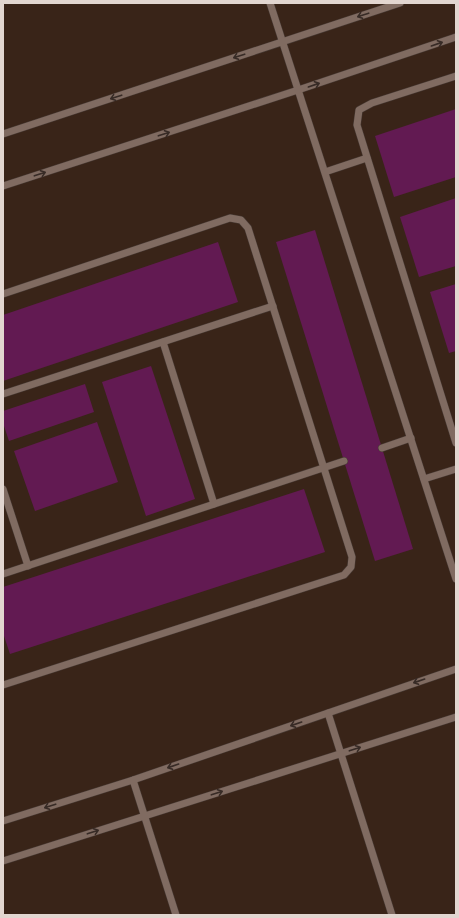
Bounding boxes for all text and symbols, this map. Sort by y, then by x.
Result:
one-way arrow [356,12,369,19]
one-way arrow [431,39,443,47]
one-way arrow [233,53,246,60]
one-way arrow [308,81,321,88]
one-way arrow [110,93,122,101]
one-way arrow [157,130,170,137]
one-way arrow [34,169,46,177]
one-way arrow [414,678,426,686]
one-way arrow [291,720,303,728]
one-way arrow [348,745,361,752]
one-way arrow [167,763,180,770]
one-way arrow [211,788,223,796]
one-way arrow [43,803,56,810]
one-way arrow [87,828,100,835]

